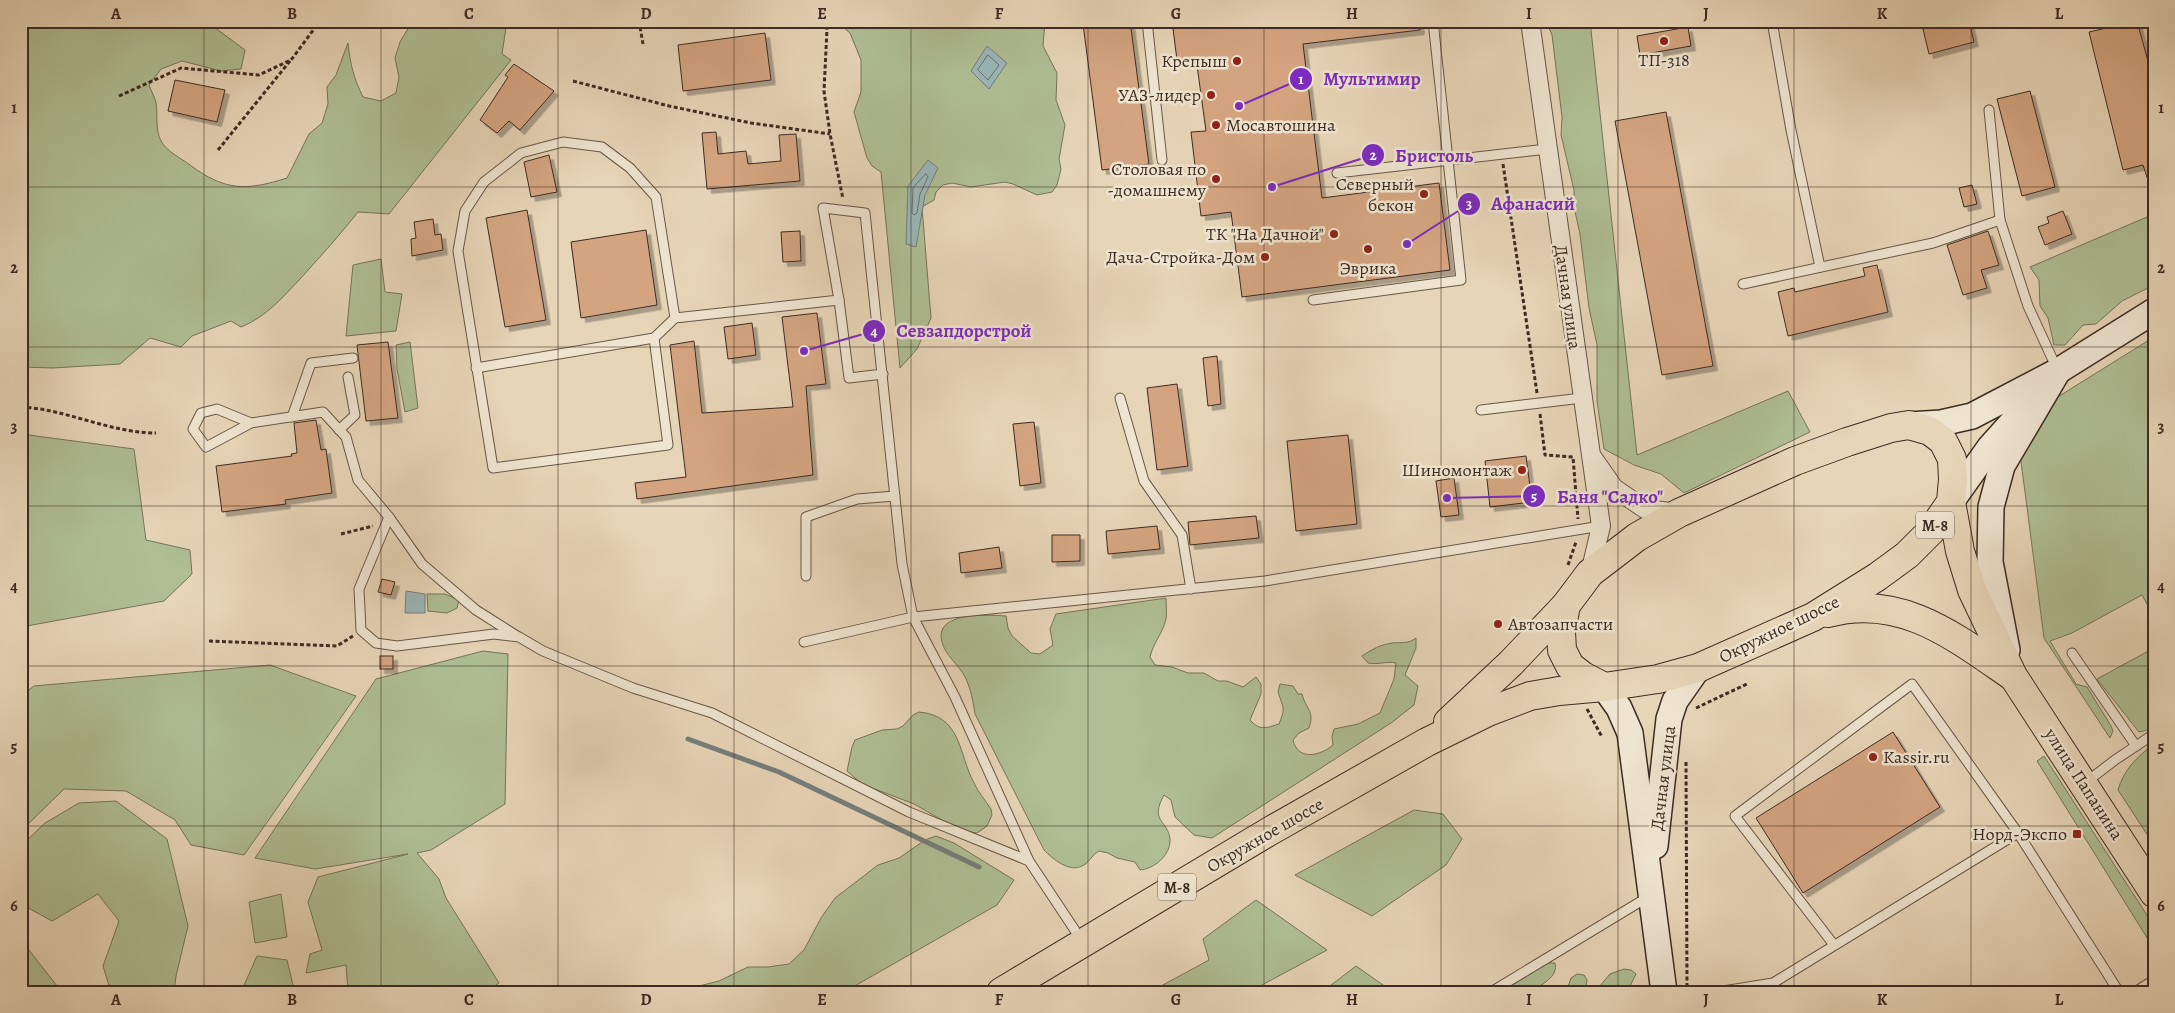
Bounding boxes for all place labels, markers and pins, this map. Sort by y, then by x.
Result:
marker: ТП-318 [1658,35,1670,47]
place label: ТП-318 [1638,48,1690,72]
place label: Крепыш [1161,49,1227,73]
marker: Крепыш [1231,55,1243,67]
callout: Мультимир [1288,62,1431,96]
place label: УАЗ-лидер [1118,83,1201,107]
marker: УАЗ-лидер [1205,89,1217,101]
place label: Мосавтошина [1226,113,1336,137]
marker: Мосавтошина [1210,119,1222,131]
callout: Бристоль [1360,138,1483,172]
place label: Столовая по -домашнему [1107,157,1207,202]
place label: Северный бекон [1336,172,1414,217]
marker: Столовая по -домашнему [1210,173,1222,185]
callout: Афанасий [1456,187,1585,221]
marker: Северный бекон [1418,188,1430,200]
place label: ТК "На Дачной" [1206,222,1324,246]
marker: ТК "На Дачной" [1328,228,1340,240]
marker: Эврика [1362,243,1374,255]
place label: Дача-Стройка-Дом [1106,245,1255,269]
marker: Дача-Стройка-Дом [1259,251,1271,263]
place label: Эврика [1340,256,1397,280]
callout: Севзапдорстрой [862,314,1042,348]
place label: Шиномонтаж [1401,458,1512,482]
marker: Шиномонтаж [1516,464,1528,476]
callout: Баня "Садко" [1522,479,1673,513]
place label: Автозапчасти [1507,612,1613,636]
marker: Автозапчасти [1492,618,1504,630]
place label: Kassir.ru [1883,745,1950,769]
marker: Kassir.ru [1867,751,1879,763]
place label: Норд-Экспо [1972,822,2067,846]
marker: Норд-Экспо [2071,828,2083,840]

